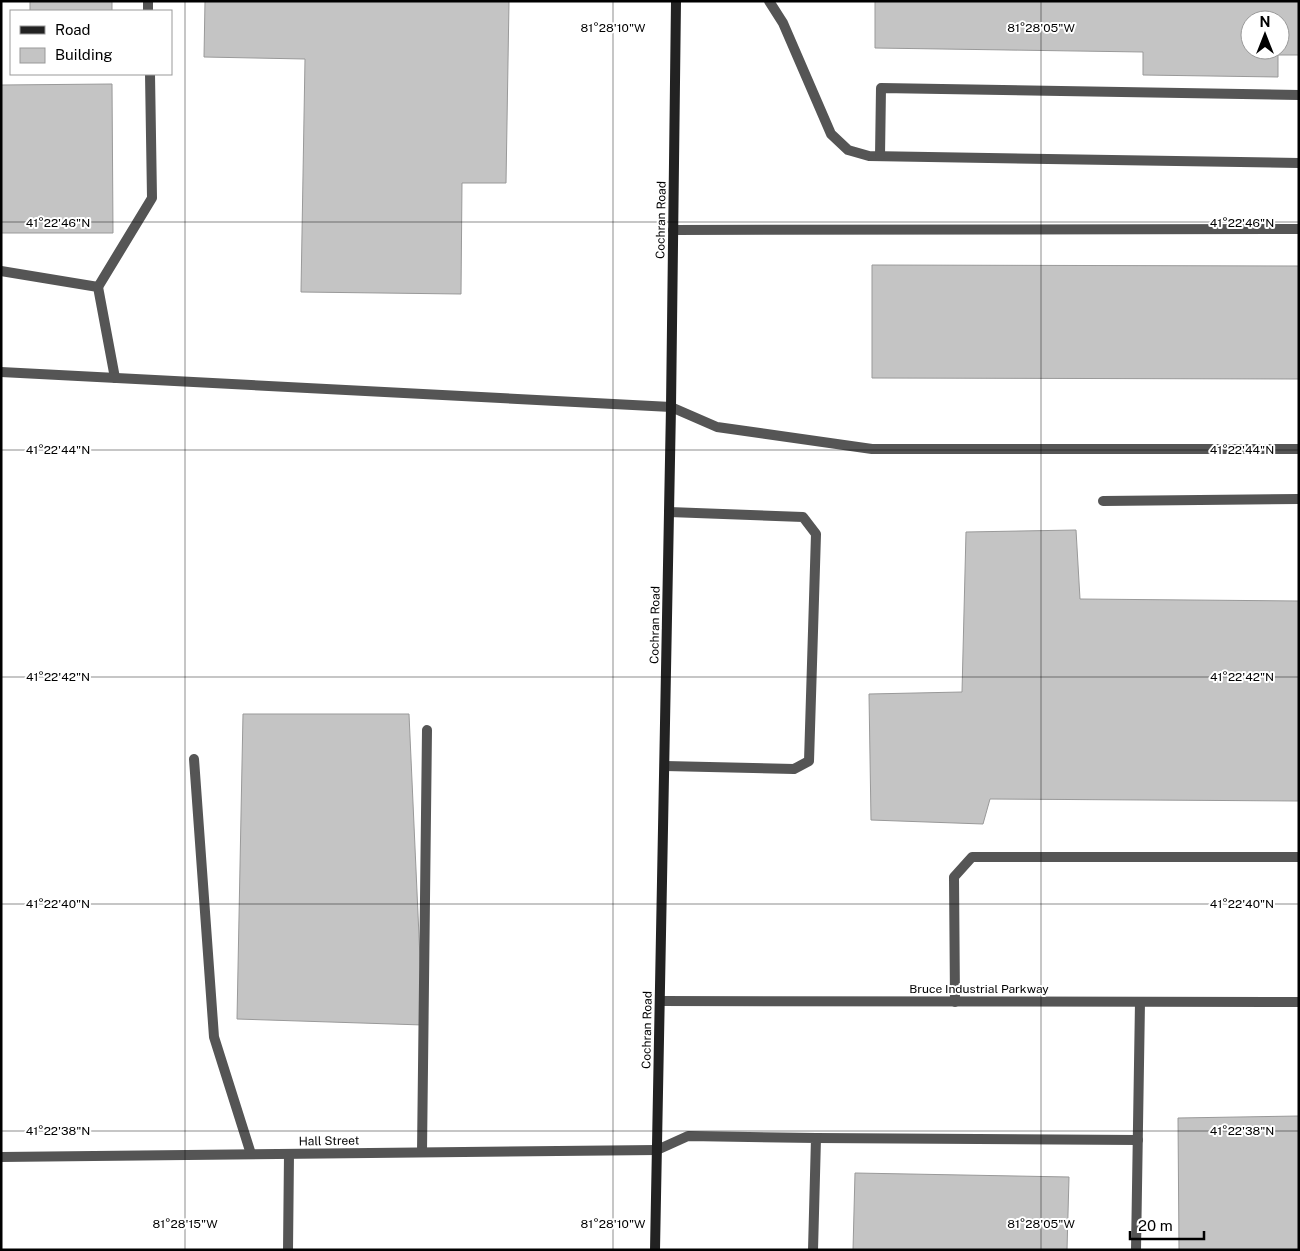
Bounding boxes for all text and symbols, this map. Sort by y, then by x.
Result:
legend [10,10,172,75]
north arrow [1240,10,1290,60]
text: N [1260,14,1270,30]
text: Road [55,21,91,38]
text: 81°28'10"W [581,21,646,35]
text: 81°28'05"W [1007,21,1075,35]
text: Building [55,46,113,63]
street label: Cochran Road [653,181,669,259]
text: 41°22'46"N [26,216,90,230]
text: 41°22'46"N [1210,216,1274,230]
text: 41°22'44"N [26,443,90,457]
text: 41°22'44"N [1210,443,1274,457]
street label: Cochran Road [647,586,663,664]
text: 41°22'42"N [26,670,90,684]
text: 41°22'42"N [1210,670,1274,684]
text: 41°22'40"N [26,897,90,911]
text: 41°22'40"N [1210,897,1274,911]
street label: Bruce Industrial Parkway [909,982,1049,996]
street label: Cochran Road [639,991,655,1069]
text: 41°22'38"N [26,1124,90,1138]
text: 41°22'38"N [1210,1124,1274,1138]
street label: Hall Street [298,1133,360,1149]
scale bar [1130,1208,1204,1240]
text: 81°28'15"W [152,1217,218,1231]
text: 81°28'10"W [581,1217,646,1231]
text: 81°28'05"W [1007,1217,1075,1231]
text: 20 m [1138,1217,1173,1234]

